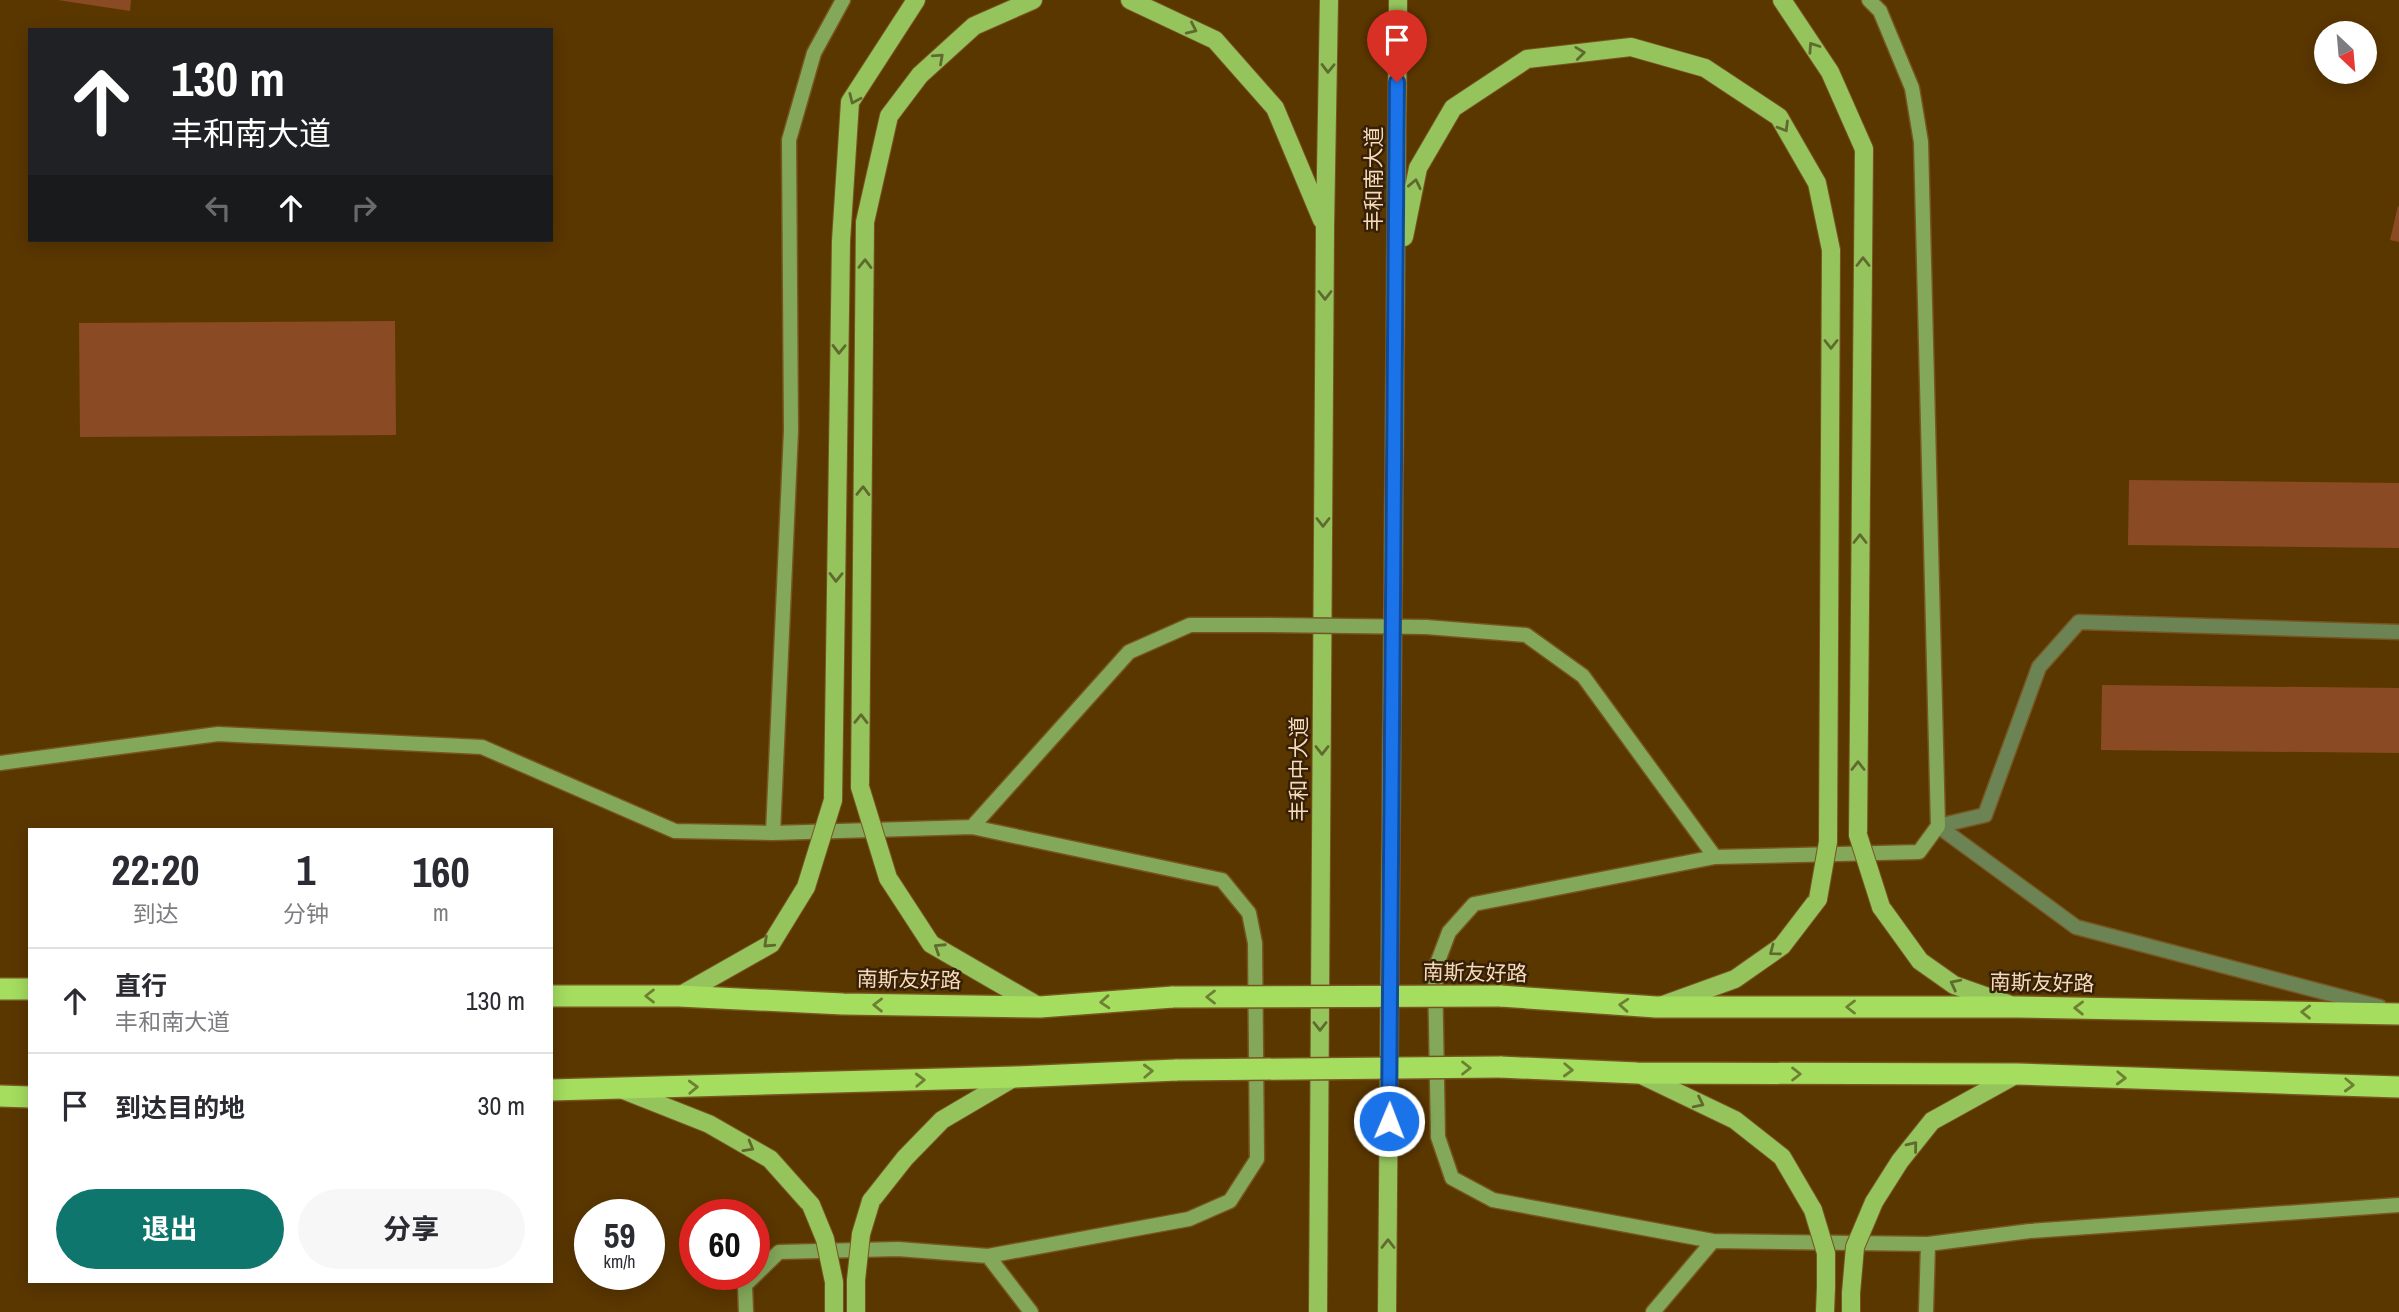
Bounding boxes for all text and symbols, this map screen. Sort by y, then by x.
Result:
pin [1367,10,1427,82]
one-way arrow [1184,21,1197,35]
icon: arrive [1378,21,1416,59]
north arrow [2314,21,2376,84]
map controls [2314,21,2377,84]
one-way arrow [1809,42,1821,55]
text: 130 m [171,45,285,111]
one-way arrow [1574,45,1586,60]
one-way arrow [931,53,944,66]
icon: ahead [56,56,147,147]
one-way arrow [1320,63,1336,74]
one-way arrow [849,92,863,104]
text: 丰和南大道 [171,112,331,155]
one-way arrow [1776,119,1789,132]
street label: 丰和南大道 [1359,127,1388,232]
one-way arrow [1406,178,1421,190]
icon: left [199,189,237,227]
icon: ahead [272,189,310,227]
icon: right [345,189,383,227]
one-way arrow [1855,257,1871,267]
one-way arrow [857,258,873,269]
one-way arrow [1317,290,1333,301]
one-way arrow [1823,339,1839,349]
one-way arrow [831,345,847,355]
one-way arrow [855,485,871,496]
one-way arrow [1315,518,1331,528]
one-way arrow [1852,533,1868,544]
one-way arrow [828,572,844,583]
one-way arrow [853,713,869,723]
street label: 丰和中大道 [1284,717,1313,822]
one-way arrow [1314,745,1330,756]
one-way arrow [1851,761,1866,772]
text: 22:20 [111,842,199,898]
text: 1 [296,842,315,898]
text: 160 [412,844,470,900]
text: m [433,897,449,928]
text: 到达 [132,898,178,929]
text: 分钟 [283,898,329,929]
one-way arrow [764,935,777,947]
one-way arrow [934,943,947,956]
one-way arrow [1769,943,1782,955]
street label: 南斯友好路 [1422,957,1528,988]
street label: 南斯友好路 [856,964,962,995]
street label: 南斯友好路 [1989,967,2095,998]
text: 直行 [115,968,167,1003]
one-way arrow [1949,978,1962,992]
icon: ahead [56,982,94,1020]
text: 130 m [466,983,525,1018]
one-way arrow [645,988,655,1004]
one-way arrow [1205,989,1216,1005]
one-way arrow [1099,994,1110,1009]
one-way arrow [872,997,883,1012]
one-way arrow [1618,998,1629,1013]
one-way arrow [1846,999,1856,1015]
one-way arrow [2073,1000,2084,1016]
one-way arrow [2301,1004,2311,1020]
text: 丰和南大道 [115,1006,230,1037]
one-way arrow [1312,1022,1328,1032]
one-way arrow [1461,1060,1472,1076]
one-way arrow [1563,1063,1574,1078]
one-way arrow [1142,1064,1153,1079]
one-way arrow [1791,1066,1802,1082]
one-way arrow [2116,1070,2127,1085]
one-way arrow [916,1072,926,1088]
one-way arrow [2344,1077,2354,1093]
one-way arrow [688,1079,699,1094]
position arrow [1352,1084,1426,1158]
icon: arrive [56,1087,94,1125]
text: 30 m [478,1088,525,1123]
text: 到达目的地 [115,1090,245,1125]
one-way arrow [1692,1095,1704,1109]
one-way arrow [741,1139,754,1152]
one-way arrow [1904,1141,1917,1153]
button: 退出 [56,1189,284,1269]
button: 分享 [298,1189,525,1269]
speed limit sign: 60 [679,1199,770,1290]
text: 59 [604,1212,635,1259]
one-way arrow [1380,1238,1396,1249]
text: km/h [604,1249,636,1274]

